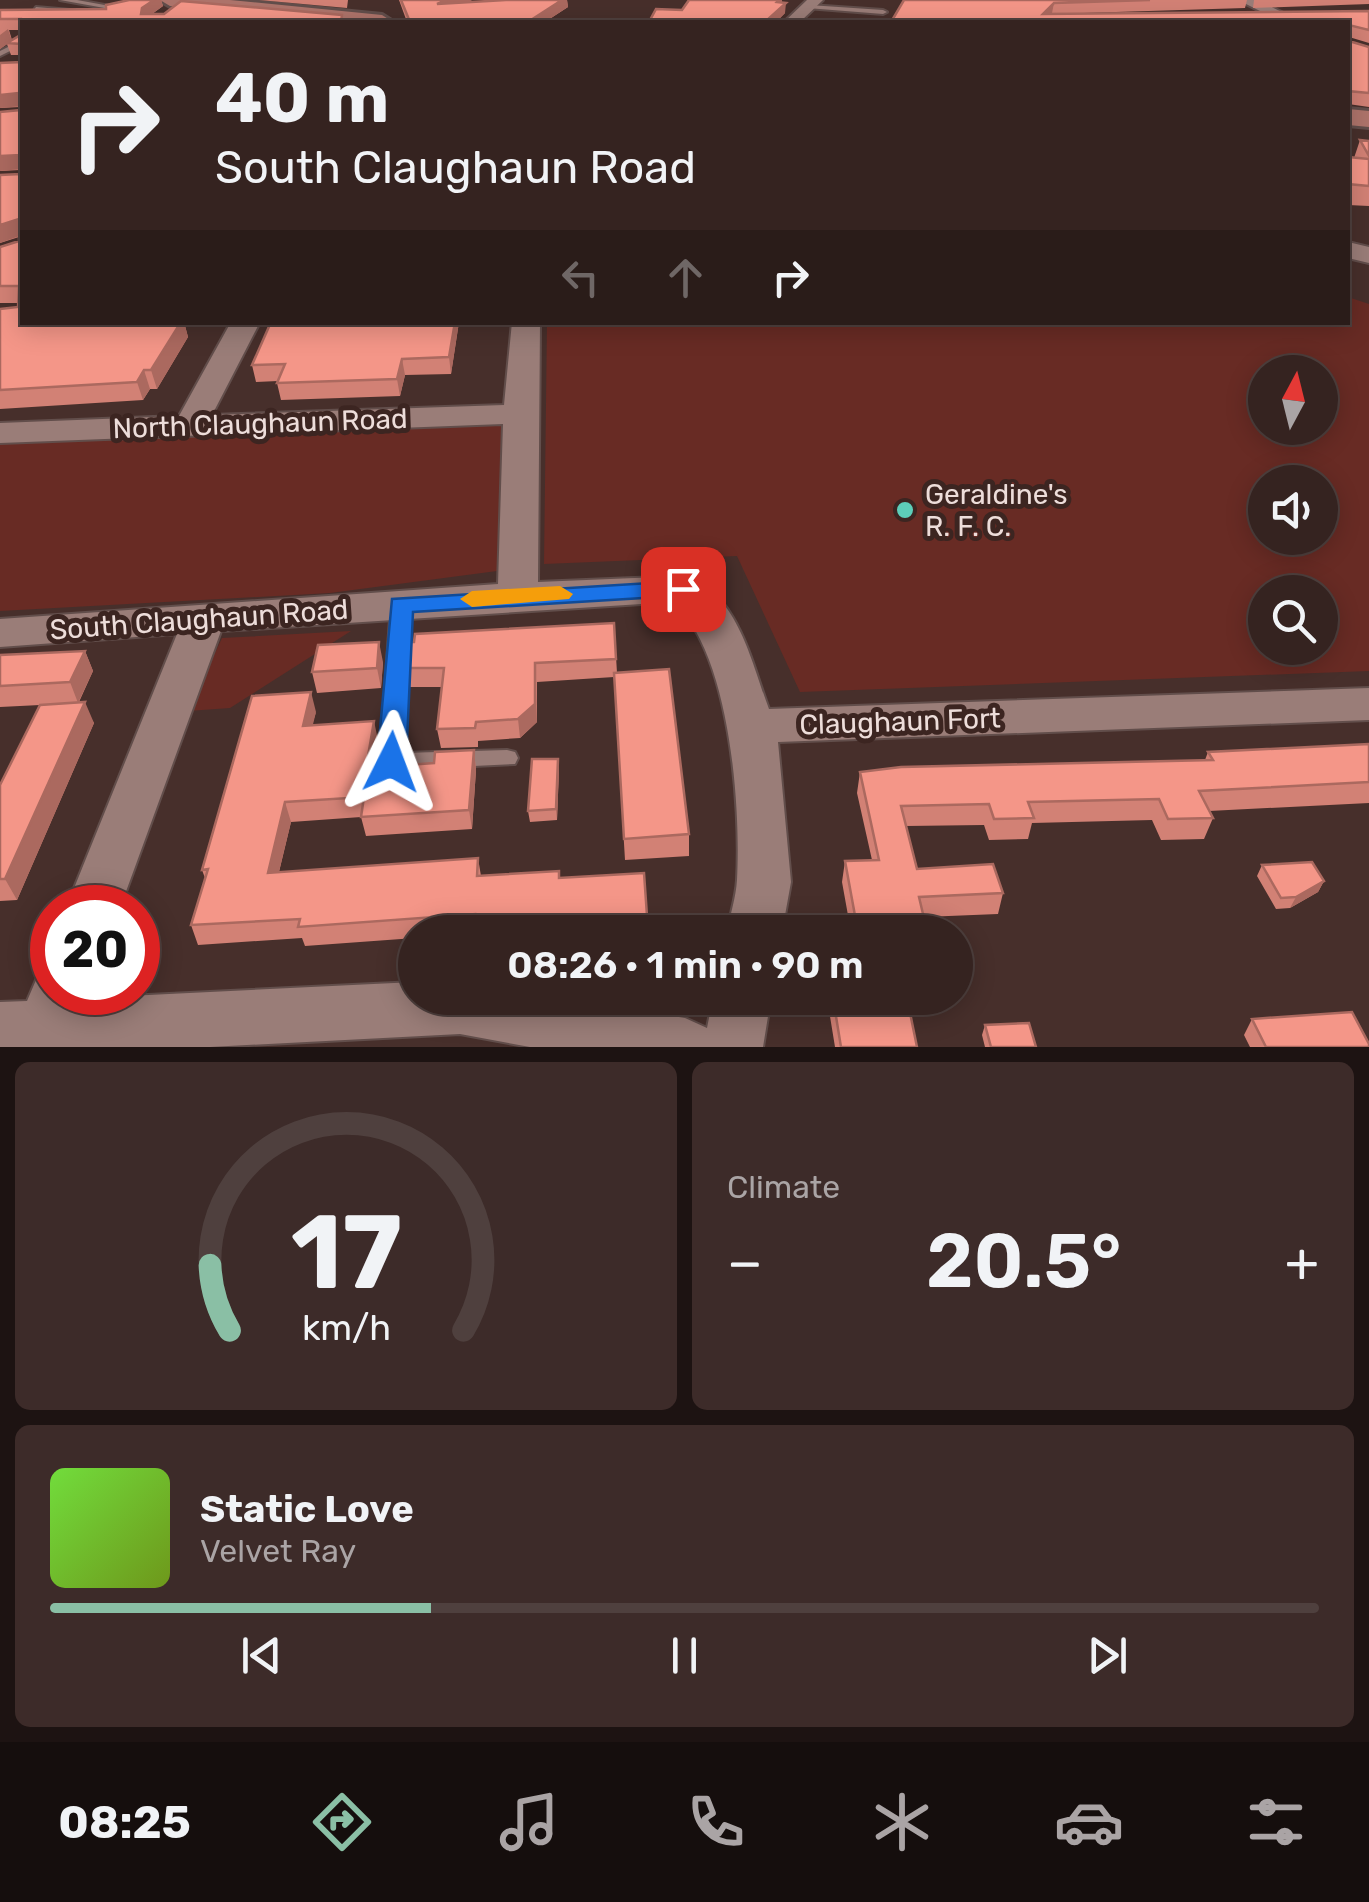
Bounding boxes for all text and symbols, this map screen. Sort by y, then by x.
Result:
text: 40 m [215,57,389,140]
icon: right [50,60,180,190]
text: South Claughaun Road [215,141,696,194]
icon: left [553,250,608,305]
icon: ahead [658,250,713,305]
icon: right [763,250,818,305]
north arrow [1248,355,1338,445]
map controls [1248,355,1338,665]
street label: North Claughaun Road [112,402,408,445]
button: sound [1248,465,1338,555]
place label: Geraldine's R. F. C. [925,478,1068,543]
marker: Geraldine's R. F. C. [894,499,916,521]
pin [641,547,726,632]
icon: arrive [656,562,711,617]
button: search [1248,575,1338,665]
street label: South Claughaun Road [49,593,349,646]
street label: Claughaun Fort [799,701,1001,742]
position arrow [339,710,443,814]
speed limit sign: 20 [30,885,160,1015]
text: 08:26 · 1 min · 90 m [507,942,864,988]
text: Climate [727,1168,840,1206]
text: 17 [290,1191,402,1314]
text: 20.5° [926,1217,1121,1306]
text: − [727,1230,763,1295]
text: + [1285,1230,1319,1295]
text: km/h [301,1307,391,1349]
text: Static Love [200,1486,414,1532]
text: Velvet Ray [200,1532,356,1570]
icon: previous [234,1628,289,1683]
icon: pause [657,1628,712,1683]
icon: next [1080,1628,1135,1683]
icon: directions [307,1787,377,1857]
icon: music [494,1787,564,1857]
icon: phone [681,1787,751,1857]
icon: climate [867,1787,937,1857]
icon: car [1054,1787,1124,1857]
icon: filters [1241,1787,1311,1857]
text: 08:25 [58,1796,191,1849]

